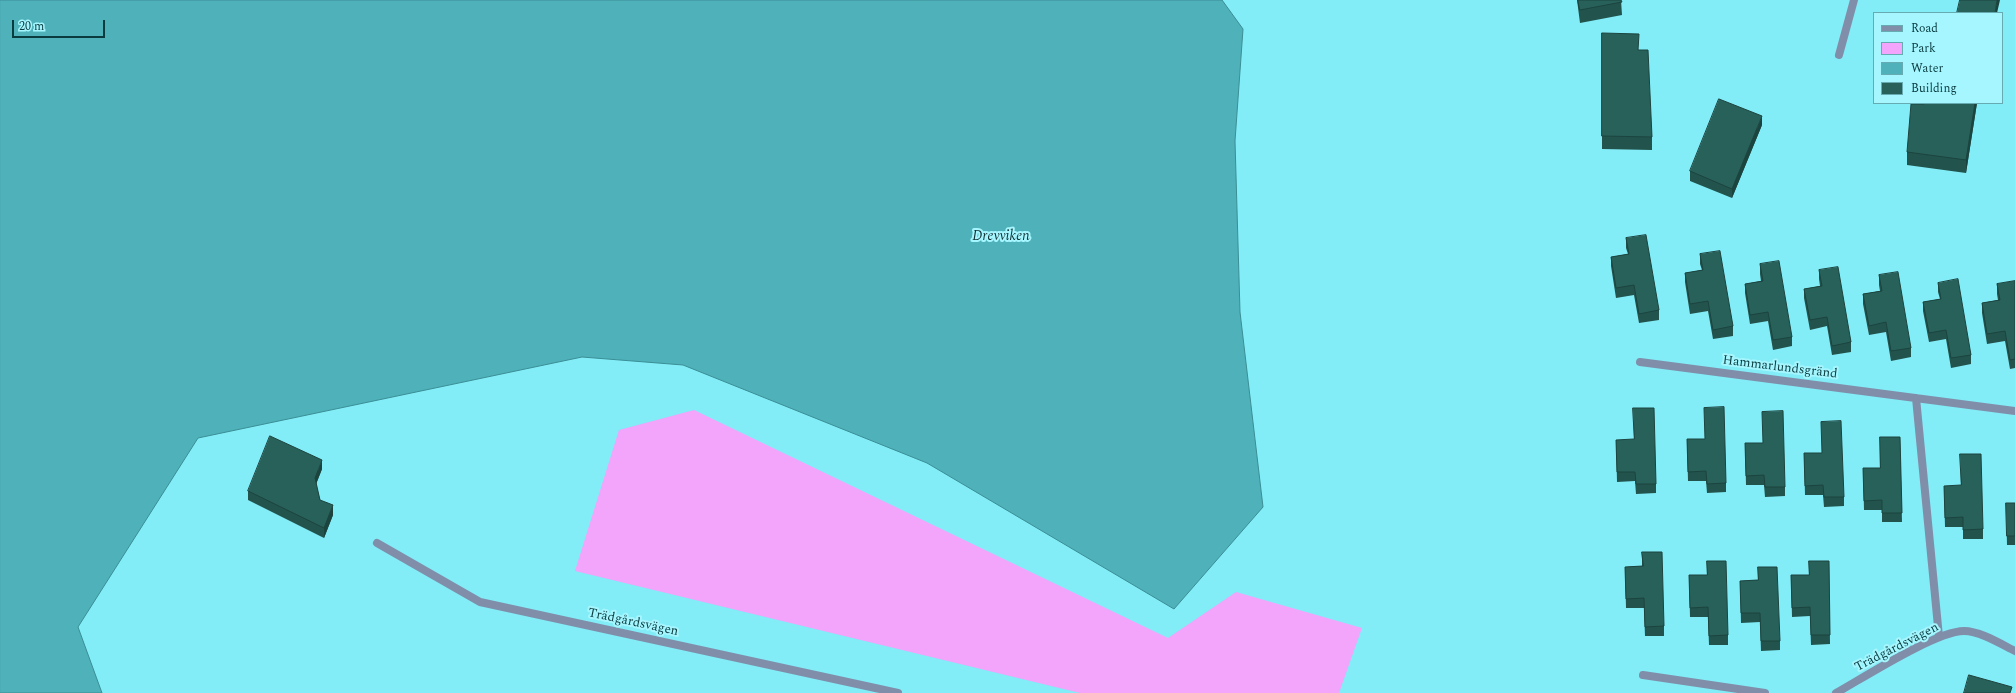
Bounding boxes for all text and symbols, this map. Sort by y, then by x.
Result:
scale bar [14,12,107,38]
legend [1873,12,2003,104]
text: 20 m [19,17,44,36]
text: Road [1911,19,1938,38]
text: Park [1911,39,1936,58]
text: Water [1911,59,1943,78]
text: Building [1911,79,1957,98]
water label: Drevviken [972,229,1030,245]
street label: Hammarlundsgränd [1722,353,1838,383]
street label: Trädgårdsvägen [586,606,680,640]
street label: Trädgårdsvägen [1852,620,1942,676]

